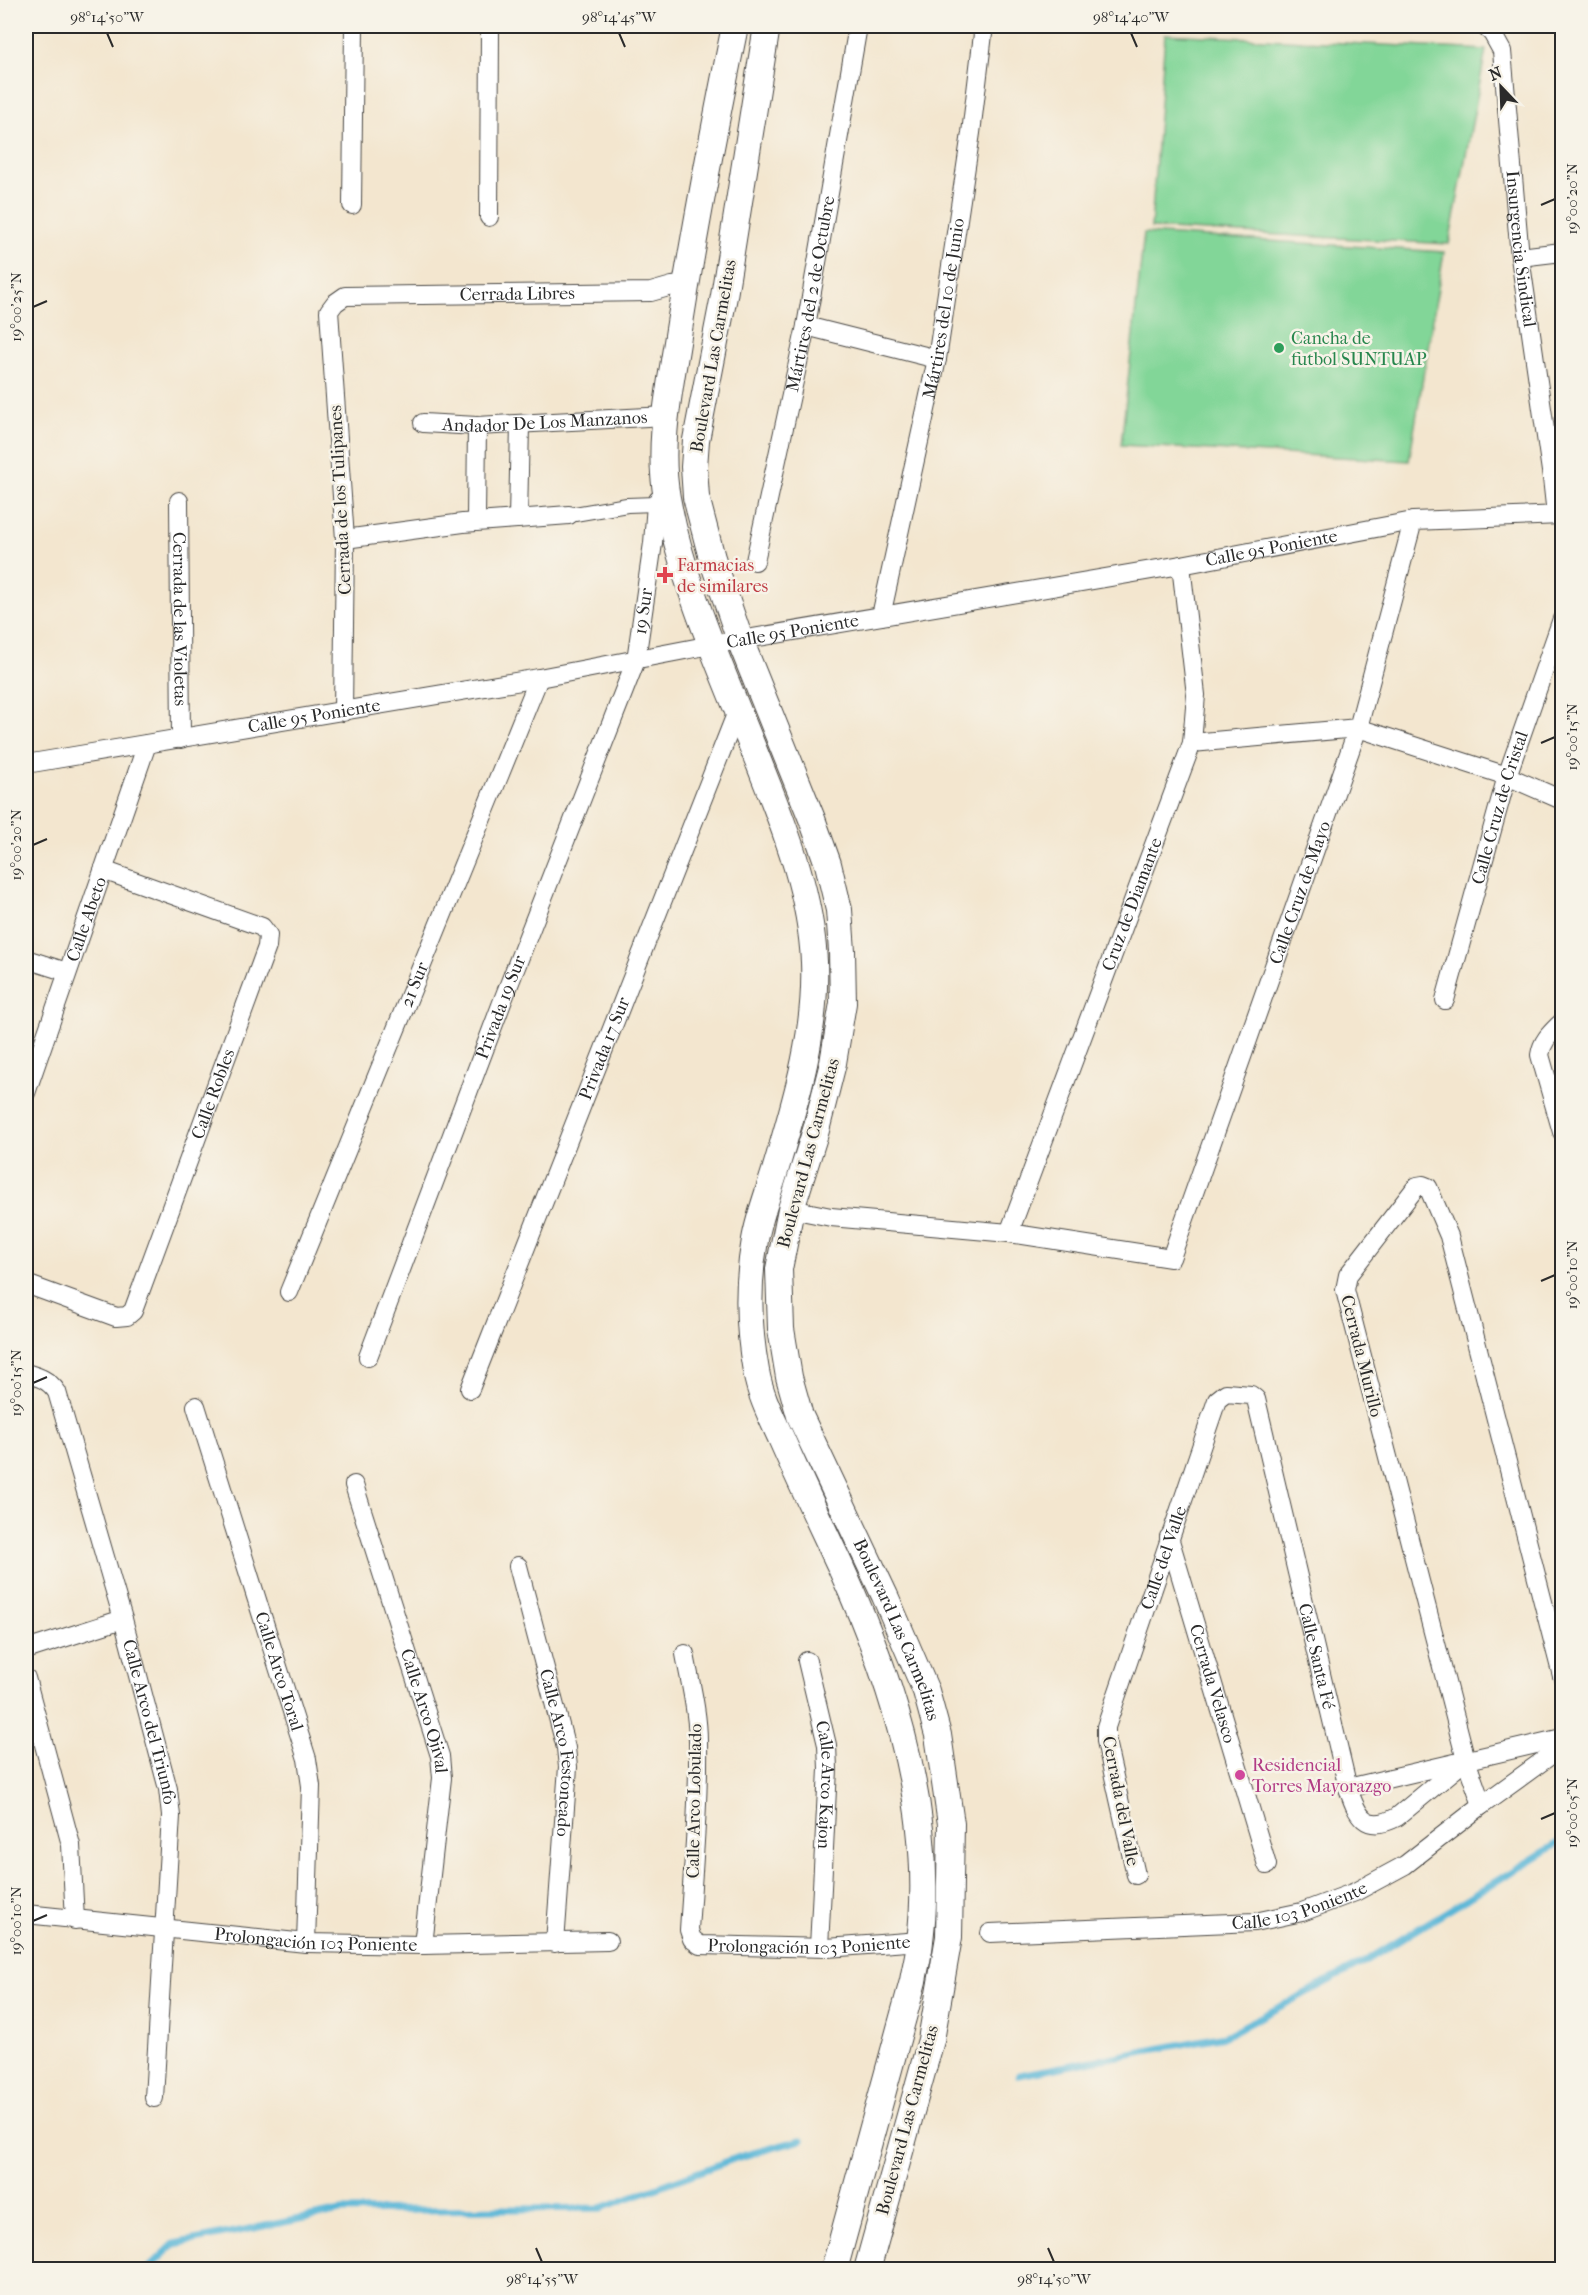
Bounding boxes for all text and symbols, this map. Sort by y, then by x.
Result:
text: 98°14'50"W [70,8,145,26]
text: 98°14'45"W [582,8,657,26]
text: 98°14'40"W [1093,8,1170,26]
north arrow [1471,57,1531,117]
text: N [1486,62,1505,85]
text: 19°00'20"N [1563,163,1581,235]
street label: Insurgencia Sindical [1501,170,1540,329]
street label: Mártires del 2 de Octubre [782,194,839,394]
street label: Mártires del 10 de Junio [919,217,969,401]
street label: Boulevard Las Carmelitas [686,258,741,454]
text: 19°00'25"N [7,271,25,342]
street label: Cerrada Libres [460,283,575,306]
place label: Cancha de futbol SUNTUAP [1291,328,1427,370]
marker: Cancha de futbol SUNTUAP [1272,341,1286,355]
street label: Cerrada de los Tulipanes [325,404,356,595]
street label: Andador De Los Manzanos [441,407,648,437]
street label: Calle 95 Poniente [1204,526,1339,571]
street label: Cerrada de las Violetas [168,532,191,706]
place label: Farmacias de similares [677,555,769,597]
marker: Farmacias de similares [658,568,672,582]
street label: 19 Sur [630,586,657,636]
street label: Calle 95 Poniente [725,610,860,653]
street label: Calle 95 Poniente [246,695,382,738]
text: 19°00'15"N [1563,703,1581,771]
street label: Calle Cruz de Cristal [1468,728,1533,887]
text: 19°00'20"N [7,809,25,881]
street label: Calle Cruz de Mayo [1266,818,1335,967]
street label: Cruz de Diamante [1098,835,1167,974]
street label: Calle Abeto [62,874,111,965]
street label: Privada 19 Sur [472,952,531,1062]
street label: 21 Sur [396,959,433,1010]
street label: Privada 17 Sur [575,994,635,1103]
street label: Calle Robles [187,1046,240,1142]
street label: Boulevard Las Carmelitas [773,1056,844,1250]
text: 19°00'10"N [1563,1240,1581,1310]
street label: Cerrada Murillo [1336,1293,1387,1419]
text: 19°00'15"N [7,1349,25,1417]
street label: Calle del Valle [1137,1503,1191,1613]
street label: Boulevard Las Carmelitas [848,1535,944,1723]
street label: Calle Santa Fé [1294,1601,1339,1712]
street label: Calle Arco Toral [250,1609,307,1734]
street label: Cerrada Velasco [1185,1622,1240,1746]
street label: Calle Arco del Triunfo [118,1637,180,1806]
street label: Calle Arco Ojival [396,1646,452,1774]
street label: Calle Arco Festoneado [535,1667,578,1837]
street label: Calle Arco Kajon [811,1719,838,1850]
street label: Calle Arco Lobulado [683,1723,706,1879]
street label: Cerrada del Valle [1098,1734,1143,1868]
place label: Residencial Torres Mayorazgo [1252,1755,1391,1797]
marker: Residencial Torres Mayorazgo [1233,1768,1247,1782]
text: 19°00'05"N [1563,1777,1581,1848]
street label: Calle 103 Poniente [1231,1877,1371,1934]
text: 19°00'10"N [7,1886,25,1956]
street label: Prolongación 103 Poniente [213,1924,417,1956]
street label: Prolongación 103 Poniente [707,1932,911,1959]
street label: Boulevard Las Carmelitas [872,2023,943,2217]
text: 98°14'55"W [506,2270,579,2288]
text: 98°14'50"W [1017,2270,1092,2288]

